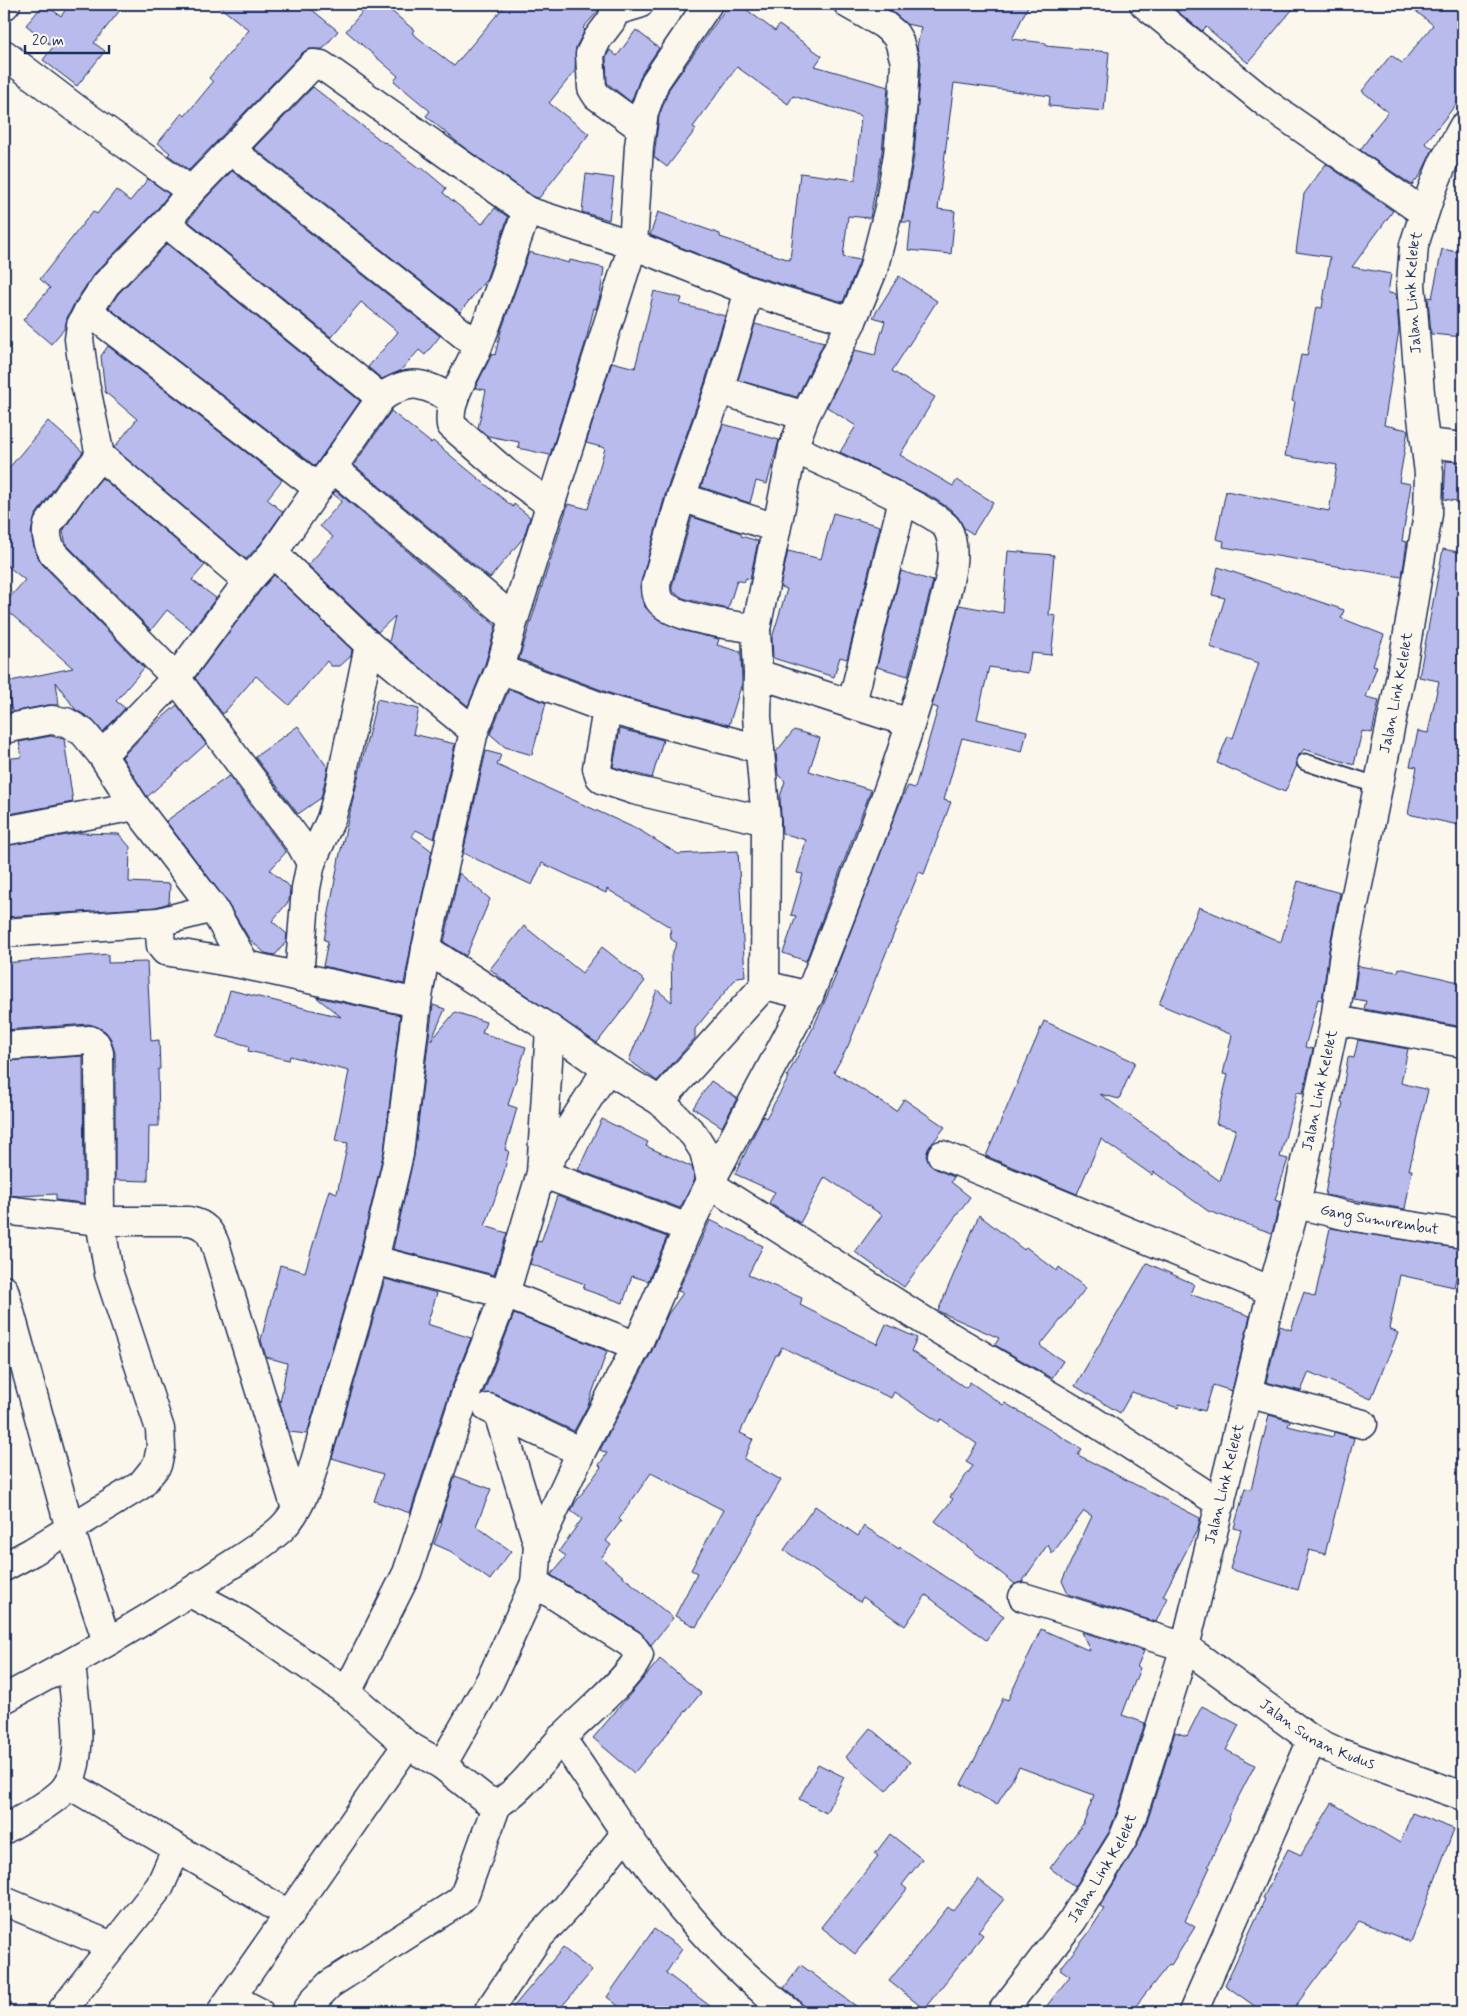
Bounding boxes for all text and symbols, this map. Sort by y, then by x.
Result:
scale bar [25,22,109,54]
text: 20 m [32,31,64,51]
street label: Jalan Link Kelelet [1401,229,1428,355]
street label: Jalan Link Kelelet [1375,631,1418,755]
street label: Jalan Link Kelelet [1298,1028,1343,1153]
street label: Gang Sumurembut [1318,1200,1440,1240]
street label: Jalan Link Kelelet [1201,1422,1249,1546]
street label: Jalan Sunan Kudus [1255,1695,1377,1774]
street label: Jalan Link Kelelet [1063,1811,1142,1927]

